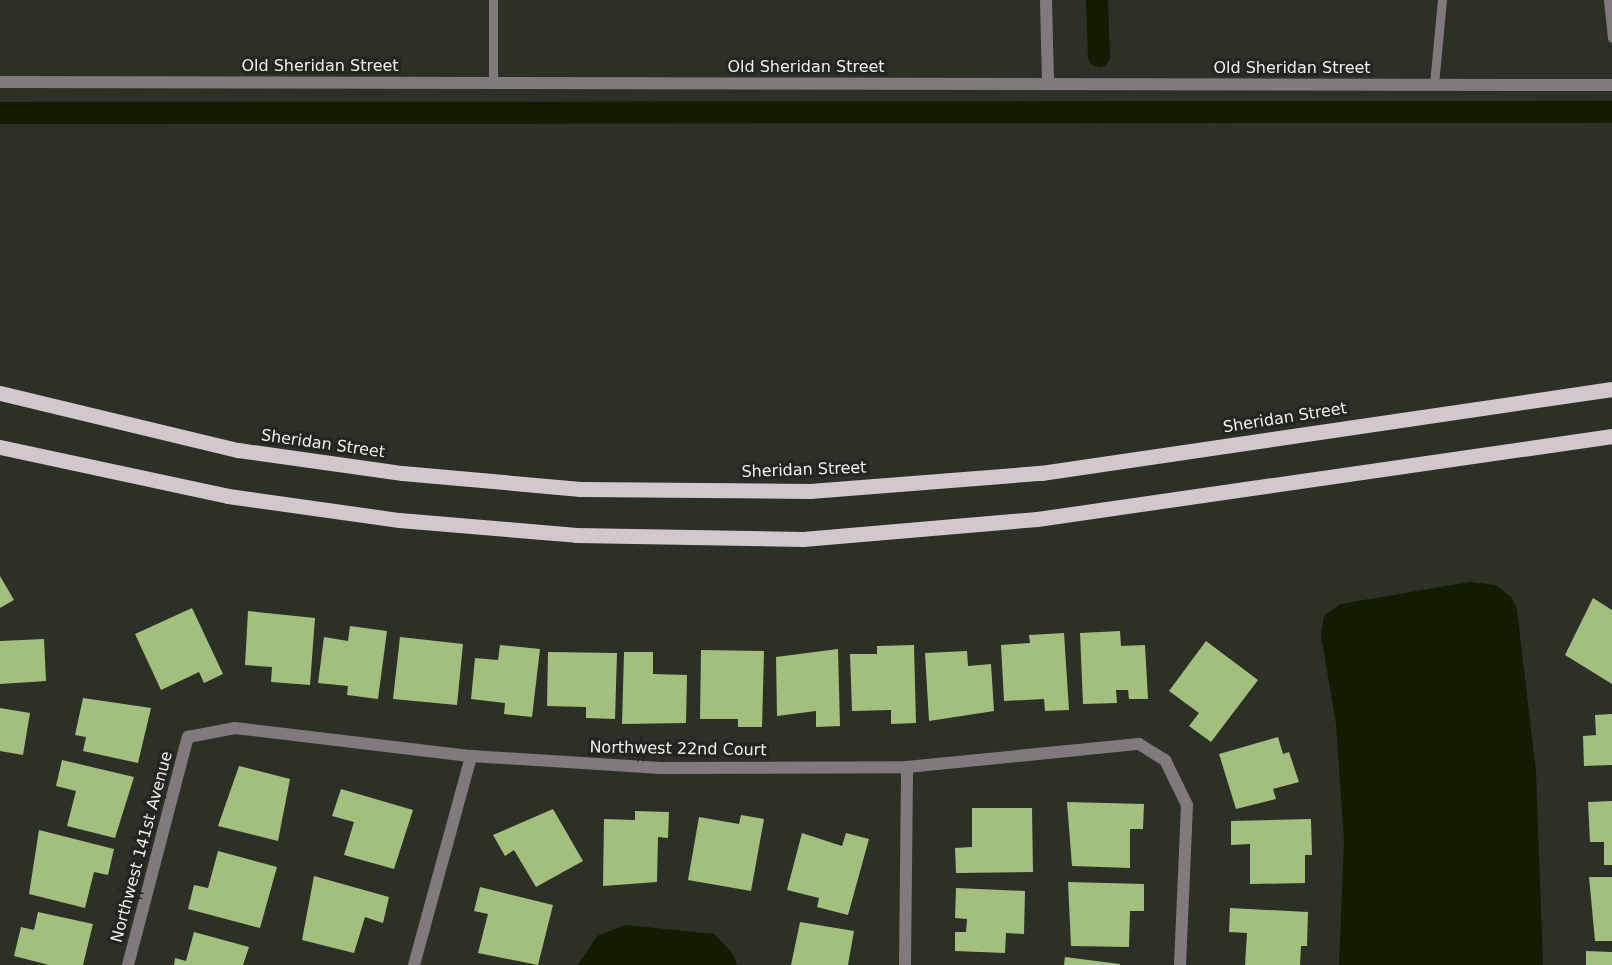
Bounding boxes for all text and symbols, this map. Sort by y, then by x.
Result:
street label: Old Sheridan Street [241,56,399,76]
street label: Old Sheridan Street [727,57,885,77]
street label: Old Sheridan Street [1213,58,1371,78]
street label: Sheridan Street [1222,399,1348,437]
street label: Sheridan Street [260,426,386,462]
street label: Sheridan Street [741,458,867,482]
street label: Northwest 22nd Court [589,738,767,760]
street label: Northwest 141st Avenue [107,749,177,945]

